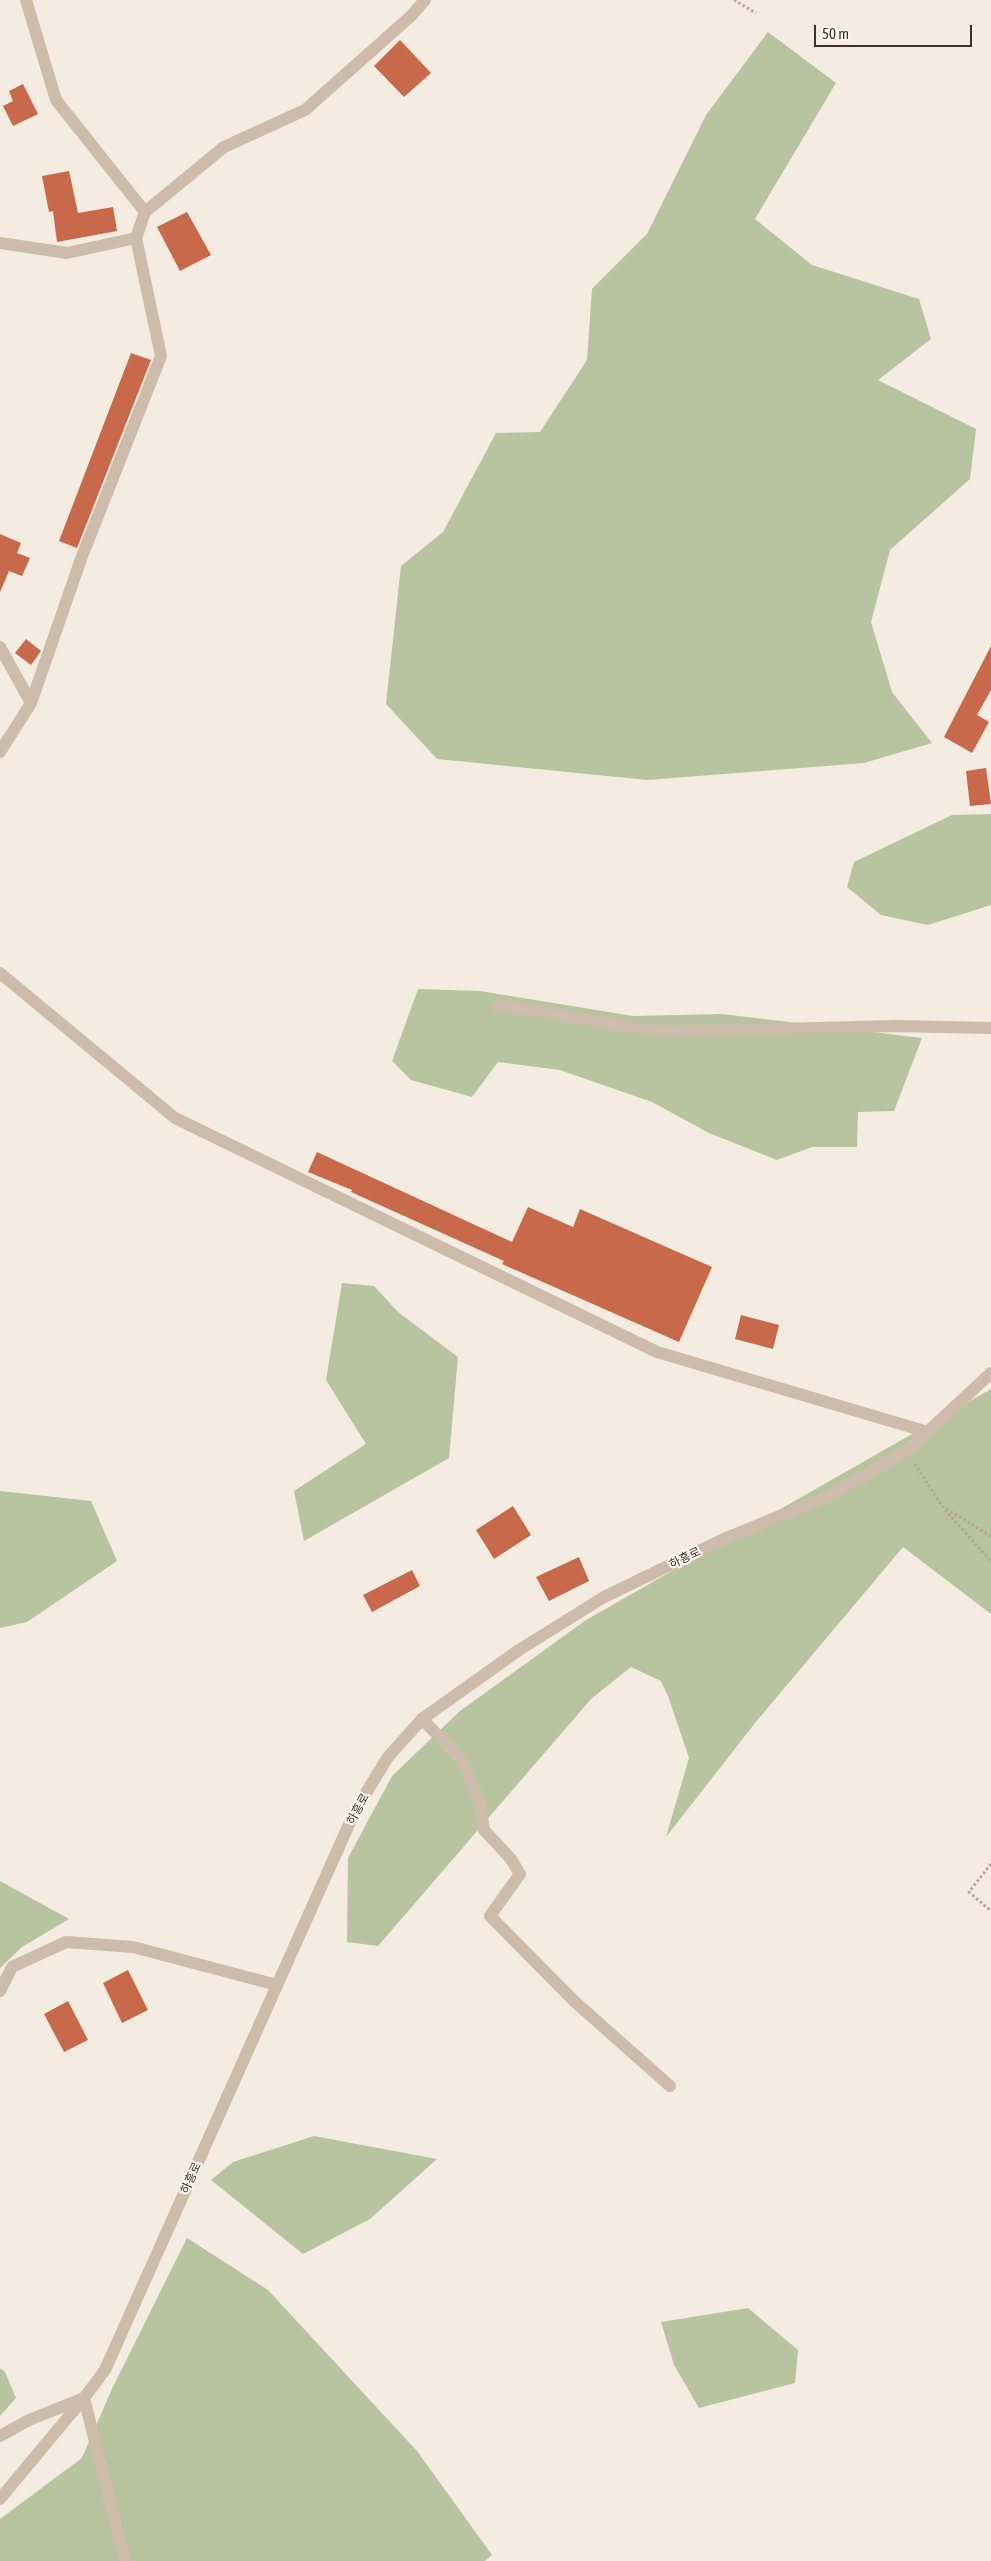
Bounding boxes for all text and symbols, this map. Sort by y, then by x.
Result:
scale bar [816,15,974,47]
text: 50 m [822,25,849,42]
street label: 하흥로 [667,1544,703,1572]
street label: 하흥로 [344,1791,372,1827]
street label: 하흥로 [178,2160,204,2196]

